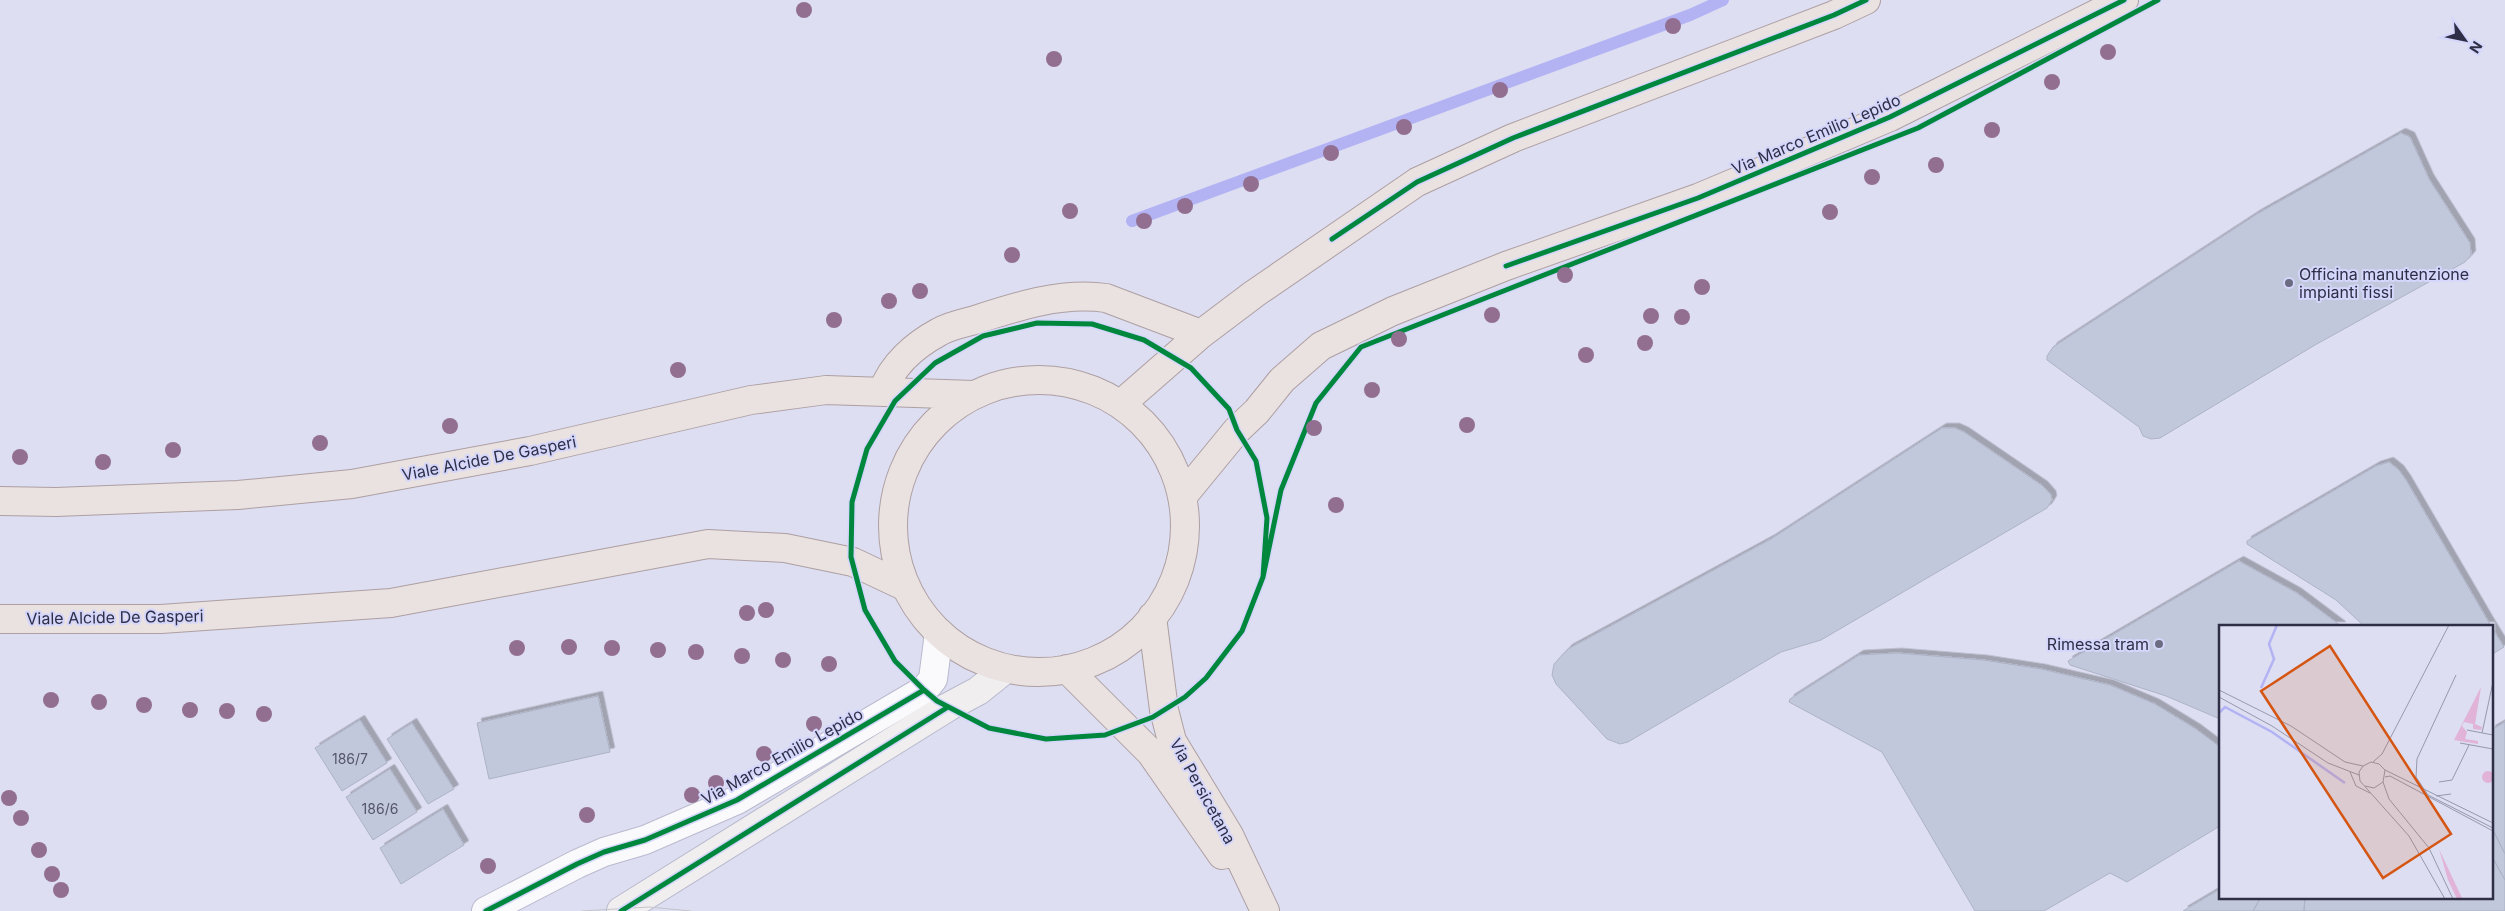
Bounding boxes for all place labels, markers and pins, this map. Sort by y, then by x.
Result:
place label: Officina manutenzione impianti fissi [2299,264,2469,302]
marker: Officina manutenzione impianti fissi [2283,277,2295,289]
place label: Rimessa tram [2047,634,2149,654]
marker: Rimessa tram [2153,638,2165,650]

